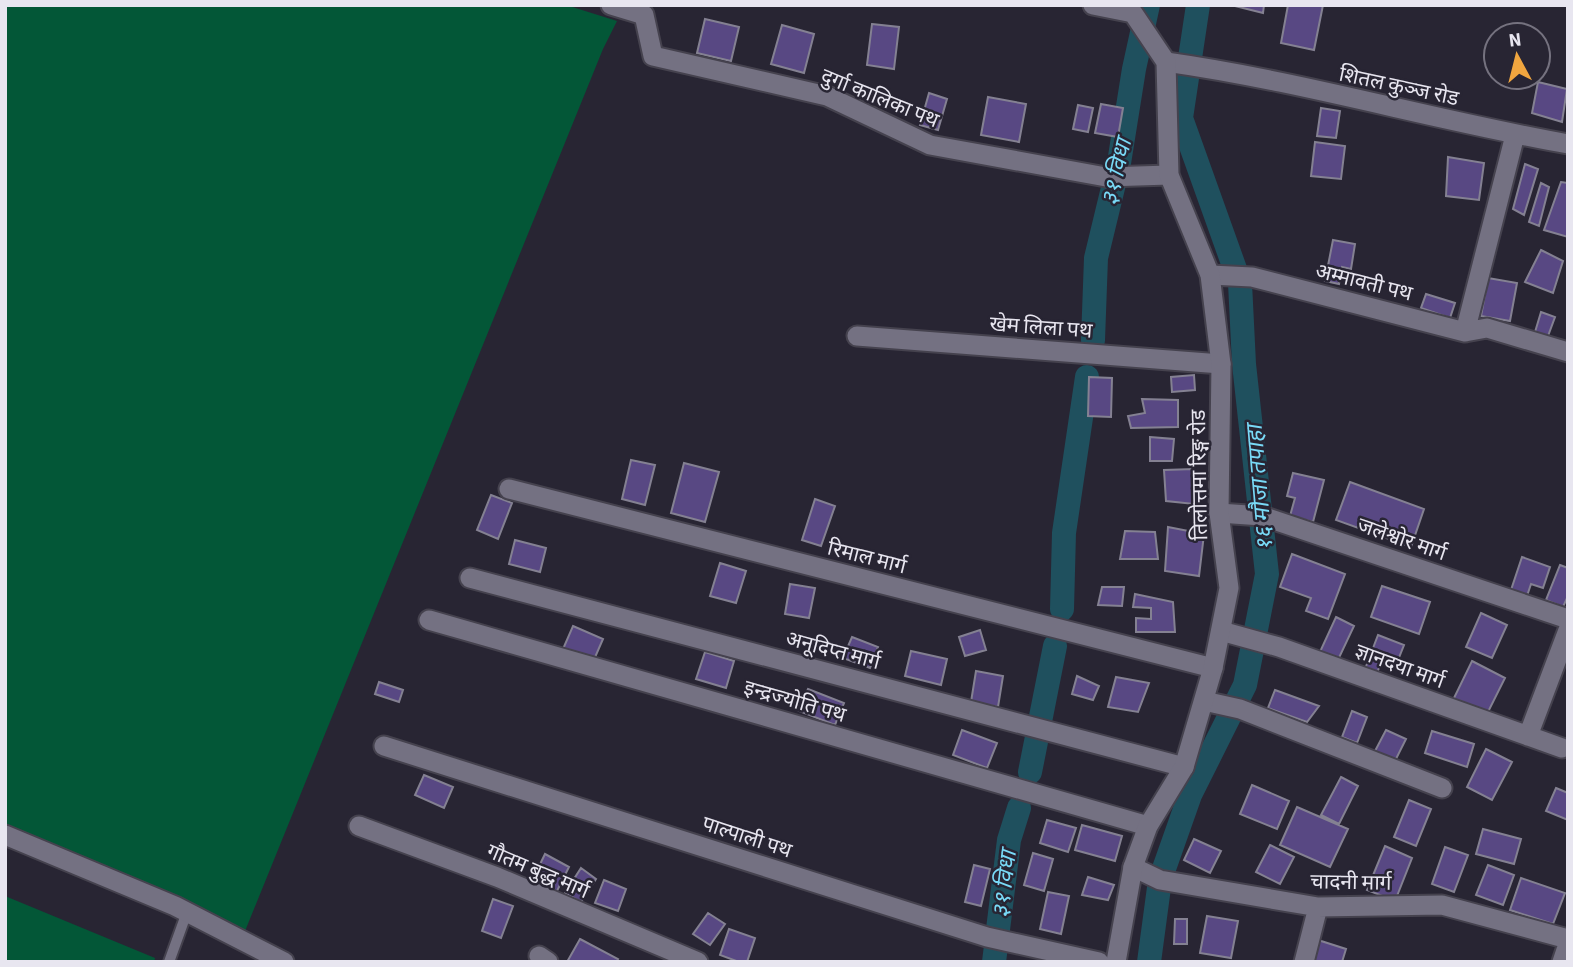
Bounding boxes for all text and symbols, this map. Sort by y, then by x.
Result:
north arrow [1482,21,1552,91]
text: N [1507,26,1523,55]
street label: शितल कुञ्ज रोड [1336,59,1462,113]
street label: दुर्गा कालिका पथ [816,61,944,136]
water label: ३१ विधा [1093,132,1141,209]
street label: अम्मावती पथ [1312,255,1416,309]
street label: खेम लिला पथ [989,308,1094,346]
street label: तिलोत्तमा रिङ्ग रोड [1183,409,1215,541]
water label: १६ मौजा तपाहा [1237,420,1281,552]
street label: जलेश्वोर मार्ग [1353,510,1452,569]
street label: रिमाल मार्ग [824,533,911,582]
street label: अनूदिप्त मार्ग [782,623,885,677]
street label: ज्ञानदया मार्ग [1351,636,1450,696]
street label: इन्द्रज्योति पथ [741,672,850,730]
street label: पाल्पाली पथ [698,808,796,866]
street label: गौतम बुद्ध मार्ग [482,836,595,907]
water label: ३१ विधा [984,845,1025,920]
street label: चादनी मार्ग [1310,866,1393,898]

